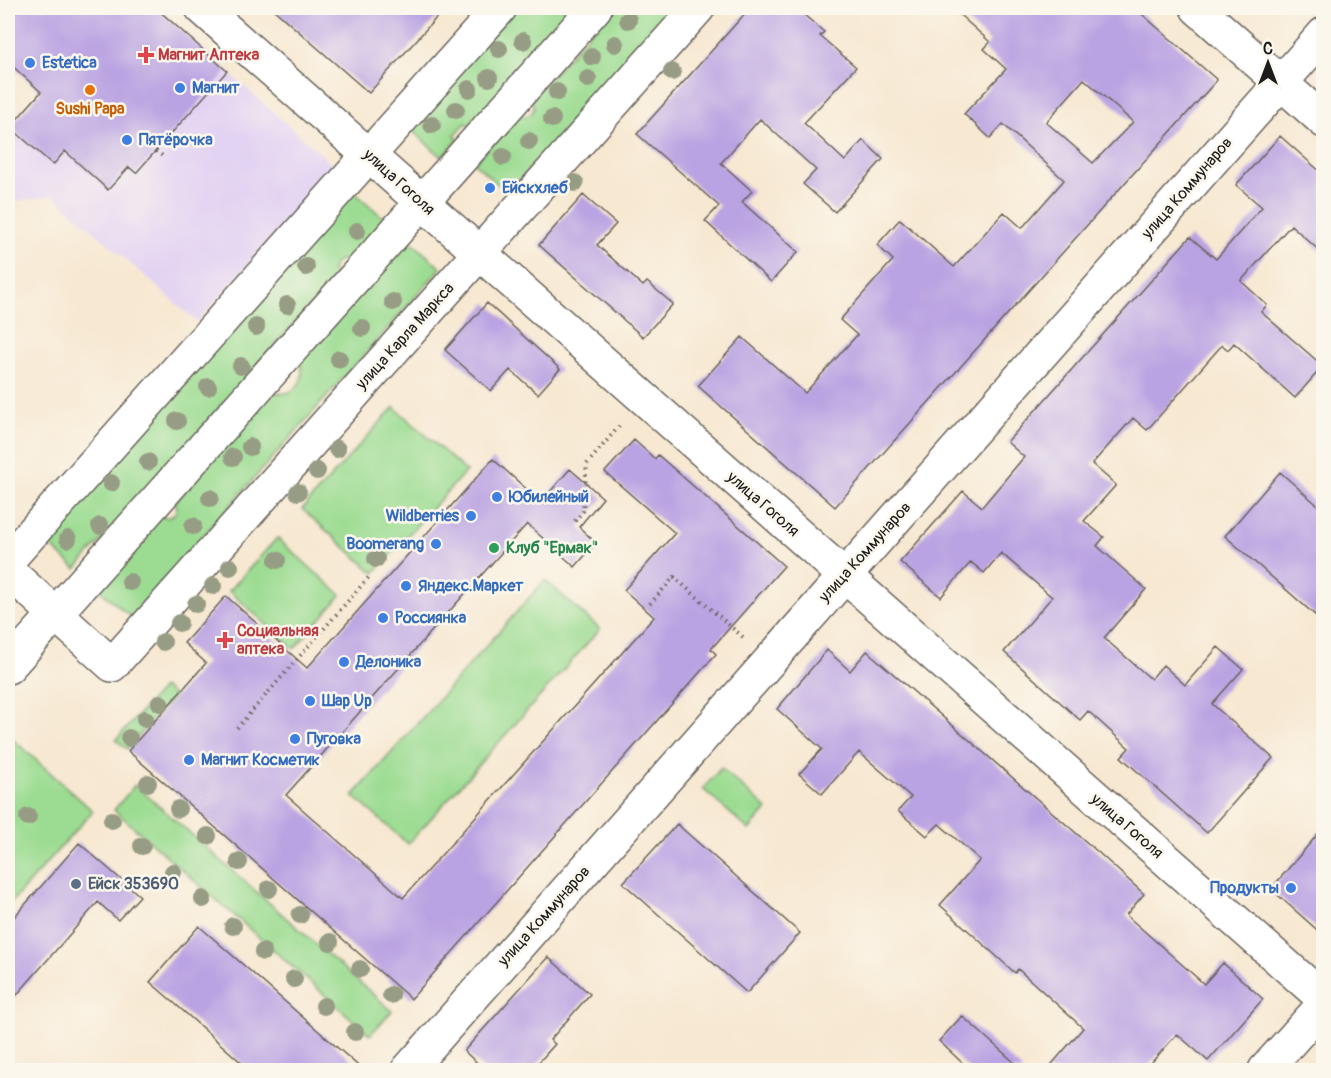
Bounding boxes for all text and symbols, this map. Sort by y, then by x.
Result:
north arrow [1238,33,1298,93]
text: С [1263,39,1273,59]
place label: Магнит Аптека [158,45,260,65]
marker: Магнит Аптека [139,48,153,62]
place label: Estetica [42,53,97,73]
marker: Estetica [23,56,37,70]
place label: Магнит [192,78,241,98]
marker: Магнит [173,81,187,95]
marker: Sushi Papa [83,83,97,97]
place label: Sushi Papa [55,99,125,119]
place label: Пятёрочка [139,130,213,150]
marker: Пятёрочка [120,133,134,147]
street label: улица Коммунаров [1137,133,1237,244]
street label: улица Гоголя [358,144,439,219]
place label: Ейскхлеб [502,178,569,198]
marker: Ейскхлеб [483,181,497,195]
street label: улица Карла Маркса [351,278,458,394]
street label: улица Гоголя [722,466,803,541]
place label: Юбилейный [508,487,589,507]
marker: Юбилейный [490,490,504,504]
street label: улица Коммунаров [814,498,915,607]
place label: Wildberries [386,506,460,526]
marker: Wildberries [464,509,478,523]
place label: Boomerang [346,534,424,554]
marker: Boomerang [429,537,443,551]
place label: Клуб "Ермак" [506,538,598,558]
marker: Клуб "Ермак" [487,541,501,555]
place label: Яндекс.Маркет [418,576,524,596]
marker: Яндекс.Маркет [399,579,413,593]
place label: Россиянка [395,608,467,628]
marker: Россиянка [376,611,390,625]
place label: Социальная аптека [237,621,319,659]
marker: Социальная аптека [218,633,232,647]
place label: Делоника [355,652,422,672]
marker: Делоника [337,655,351,669]
place label: Шар Up [321,691,372,711]
marker: Шар Up [303,694,317,708]
place label: Пуговка [307,729,362,749]
marker: Пуговка [288,732,302,746]
place label: Магнит Косметик [201,750,320,770]
marker: Магнит Косметик [182,753,196,767]
street label: улица Гоголя [1086,788,1167,863]
street label: улица Коммунаров [493,862,594,971]
place label: Ейск 353690 [88,874,179,894]
marker: Ейск 353690 [69,877,83,891]
place label: Продукты [1210,878,1279,898]
marker: Продукты [1284,881,1298,895]

